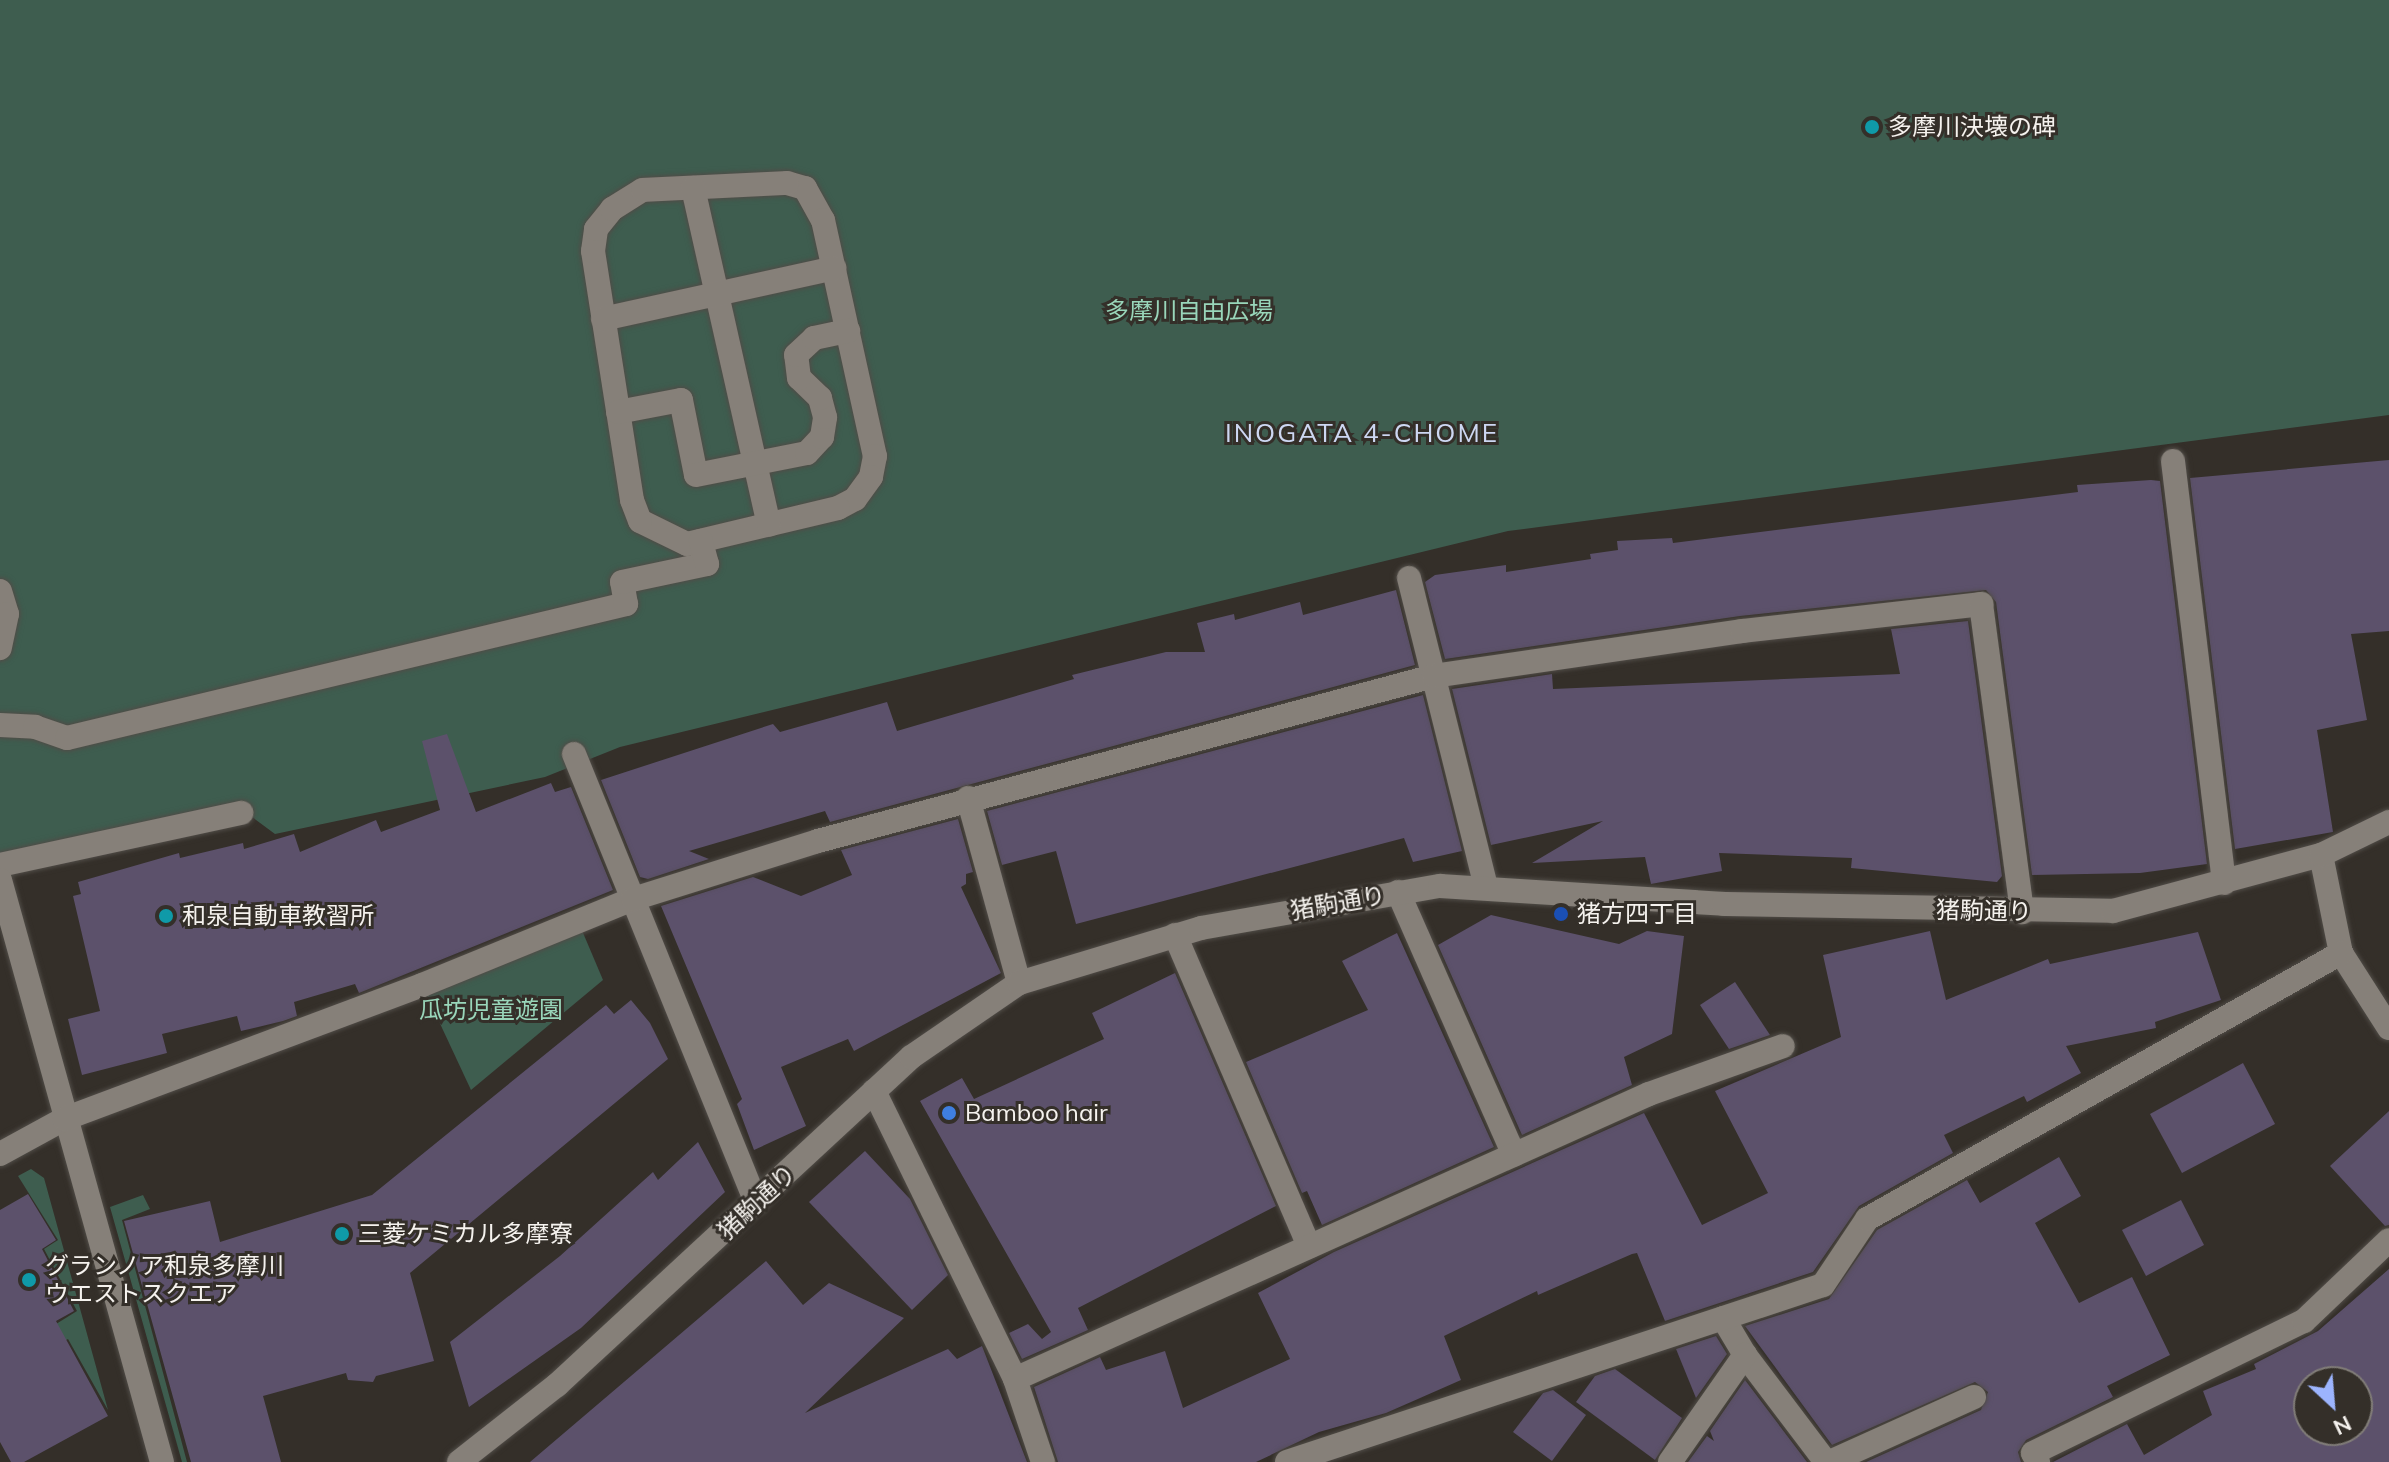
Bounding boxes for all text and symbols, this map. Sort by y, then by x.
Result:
place label: 多摩川決壊の碑 [1888,113,2056,141]
marker: 多摩川決壊の碑 [1863,118,1881,136]
park label: 多摩川自由広場 [1105,297,1273,325]
district label: INOGATA 4-CHOME [1225,417,1499,449]
street label: 猪駒通り [1288,880,1388,926]
street label: 猪駒通り [1936,896,2032,926]
place label: 猪方四丁目 [1577,900,1697,928]
place label: 和泉自動車教習所 [182,902,374,930]
marker: 猪方四丁目 [1552,905,1570,923]
marker: 和泉自動車教習所 [157,907,175,925]
park label: 瓜坊児童遊園 [419,996,563,1024]
place label: Bamboo hair [965,1099,1108,1127]
marker: Bamboo hair [940,1104,958,1122]
street label: 猪駒通り [712,1159,802,1245]
place label: 三菱ケミカル多摩寮 [358,1220,574,1248]
marker: 三菱ケミカル多摩寮 [333,1225,351,1243]
place label: グランノア和泉多摩川 ウエストスクエア [45,1252,285,1308]
marker: グランノア和泉多摩川 ウエストスクエア [20,1271,38,1289]
north arrow [2293,1366,2373,1446]
text: N [2329,1410,2356,1442]

